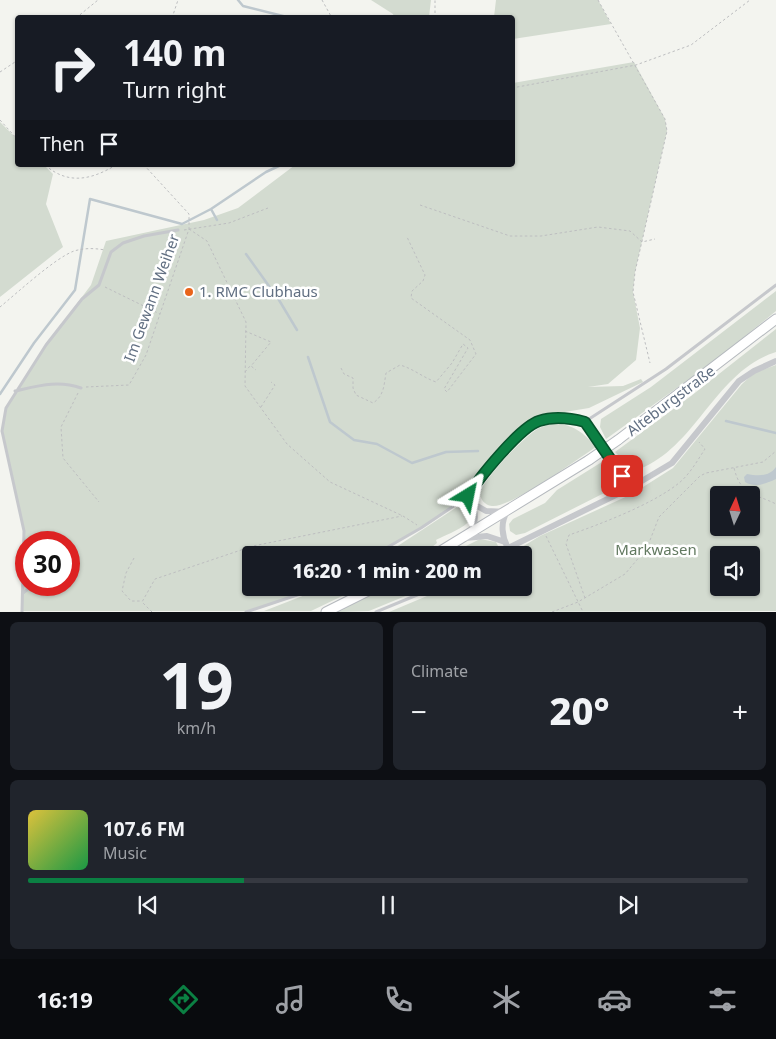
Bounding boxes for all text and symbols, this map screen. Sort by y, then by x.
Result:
text: 140 m [123,29,226,76]
icon: right [40,35,105,100]
text: Turn right [123,74,226,104]
icon: arrive [95,130,123,158]
text: Then [40,131,85,157]
street label: Im Gewann Weiher [119,231,183,364]
place label: 1. RMC Clubhaus [199,281,318,301]
marker: 1. RMC Clubhaus [183,286,195,298]
street label: Alteburgstraße [622,360,719,440]
pin [601,455,643,497]
icon: arrive [608,462,636,490]
position arrow [441,469,493,521]
north arrow [710,486,760,536]
map controls [710,486,760,596]
speed limit sign: 30 [15,531,80,596]
park label: Markwasen [615,539,697,559]
button: sound [710,546,760,596]
text: 16:20 · 1 min · 200 m [292,558,482,584]
text: 19 [159,640,234,728]
text: Climate [411,660,468,682]
text: 20° [549,684,610,736]
text: − [411,692,427,730]
text: + [732,692,748,730]
text: km/h [177,717,216,739]
text: 107.6 FM [103,816,185,842]
text: Music [103,842,147,864]
icon: previous [134,891,162,919]
icon: pause [374,891,402,919]
icon: next [614,891,642,919]
icon: directions [166,982,201,1017]
icon: music [273,982,308,1017]
icon: phone [381,982,416,1017]
icon: climate [489,982,524,1017]
icon: car [597,982,632,1017]
icon: filters [705,982,740,1017]
text: 16:19 [36,984,93,1014]

